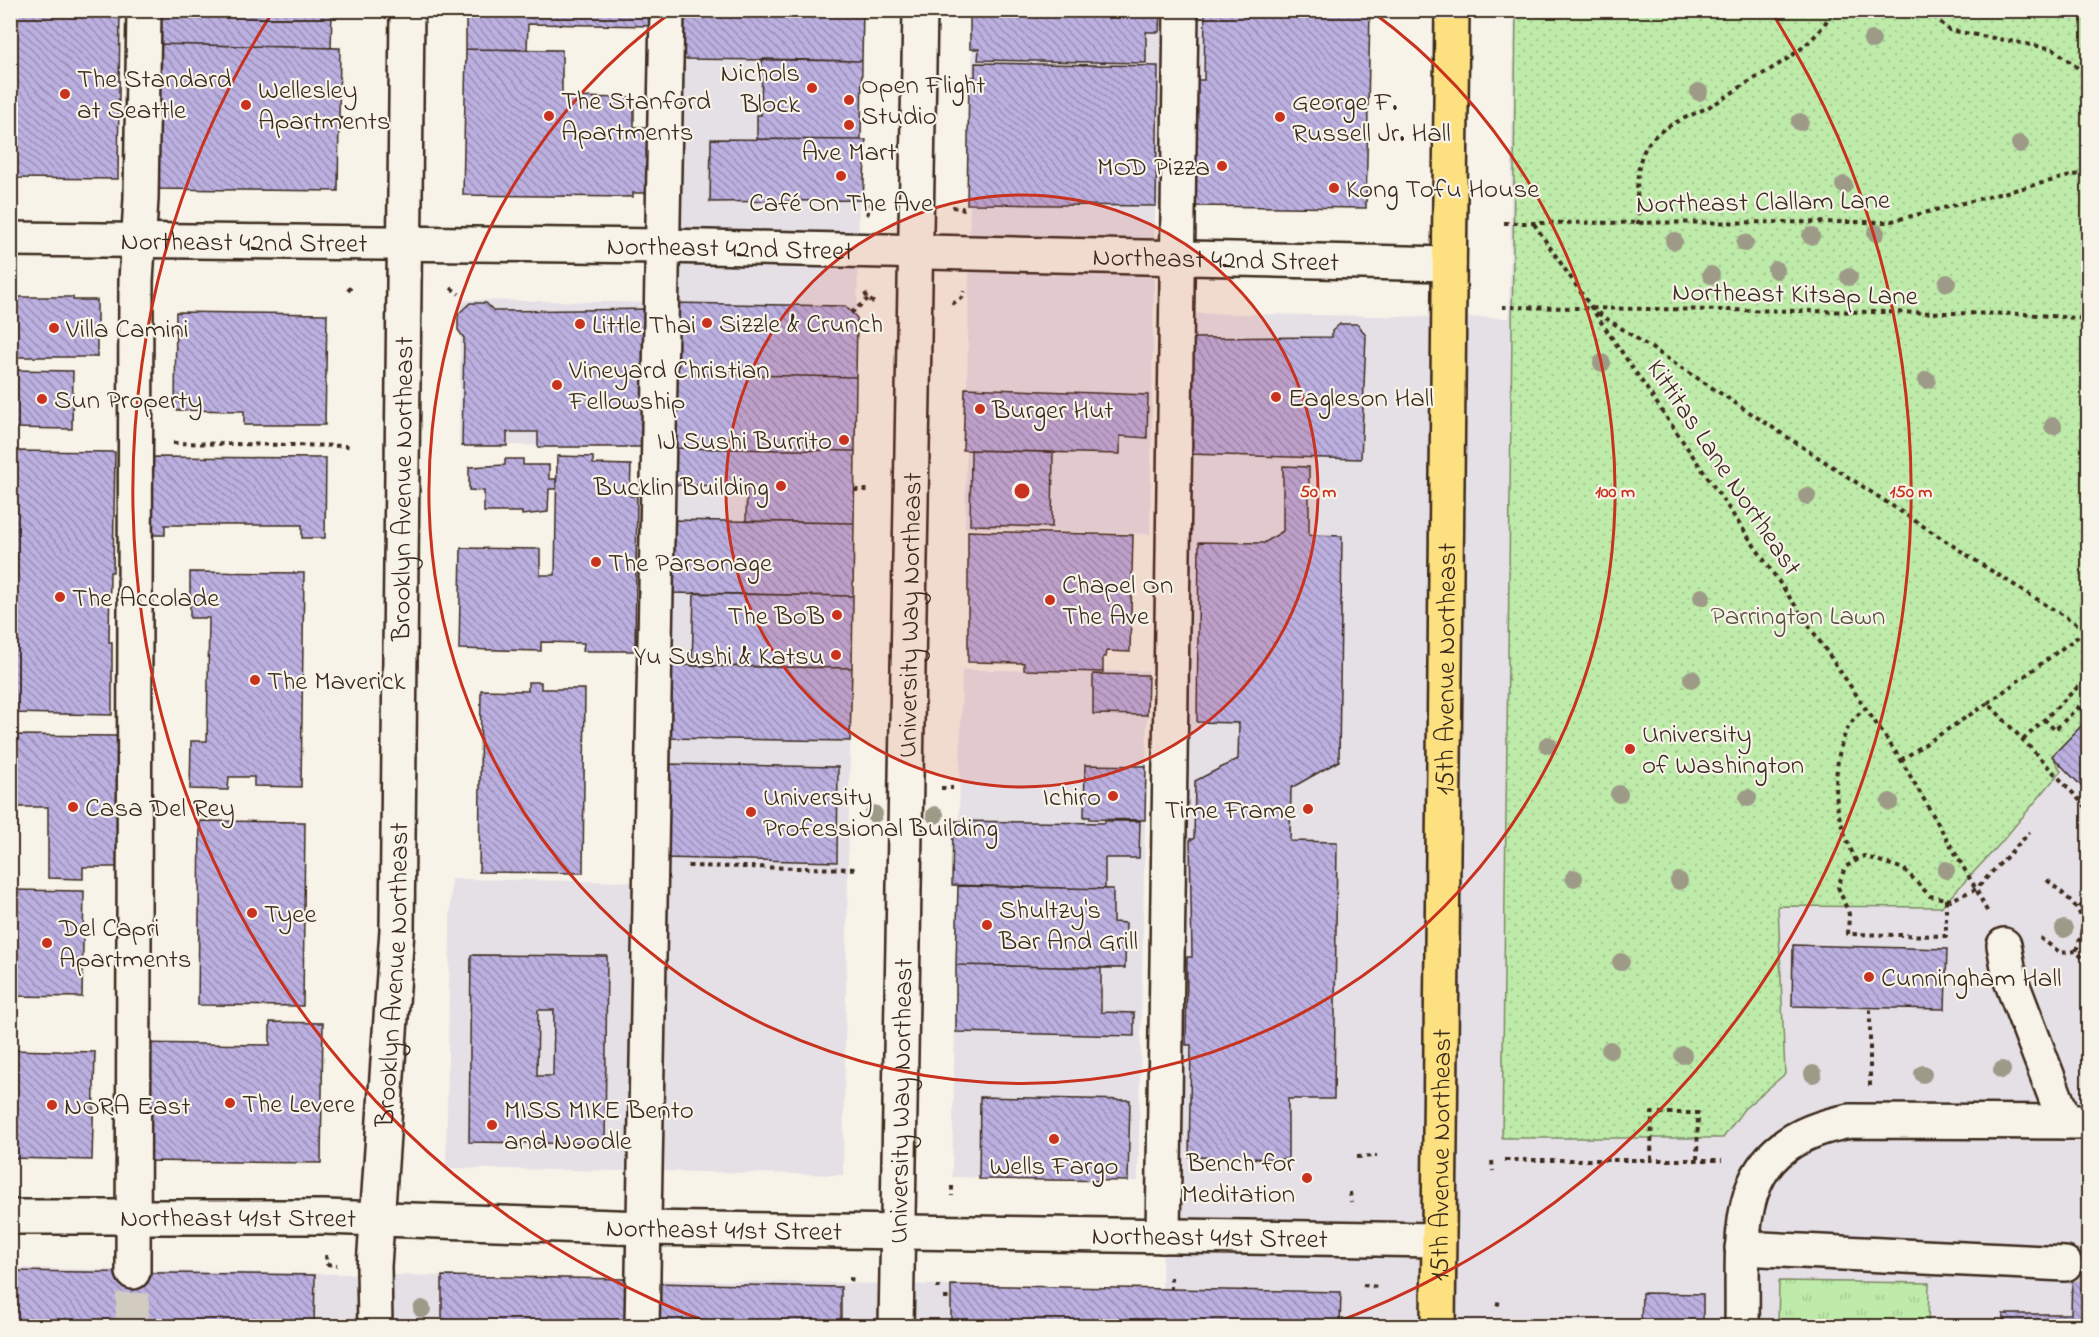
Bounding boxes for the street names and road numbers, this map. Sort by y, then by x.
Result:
street label: Northeast Clallam Lane [1636,182,1891,225]
street label: Northeast 42nd Street [120,223,368,265]
street label: Northeast 42nd Street [606,228,854,272]
street label: Northeast 42nd Street [1092,239,1340,283]
street label: Northeast Kitsap Lane [1672,274,1919,317]
street label: Brooklyn Avenue Northeast [383,336,425,643]
street label: Kittitas Lane Northeast [1636,352,1810,585]
street label: University Way Northeast [889,472,934,758]
street label: 15th Avenue Northeast [1427,543,1468,795]
street label: Brooklyn Avenue Northeast [367,822,420,1129]
street label: University Way Northeast [880,958,925,1244]
street label: 15th Avenue Northeast [1421,1029,1463,1281]
street label: Northeast 41st Street [120,1200,357,1240]
street label: Northeast 41st Street [605,1210,842,1253]
street label: Northeast 41st Street [1091,1218,1328,1260]

